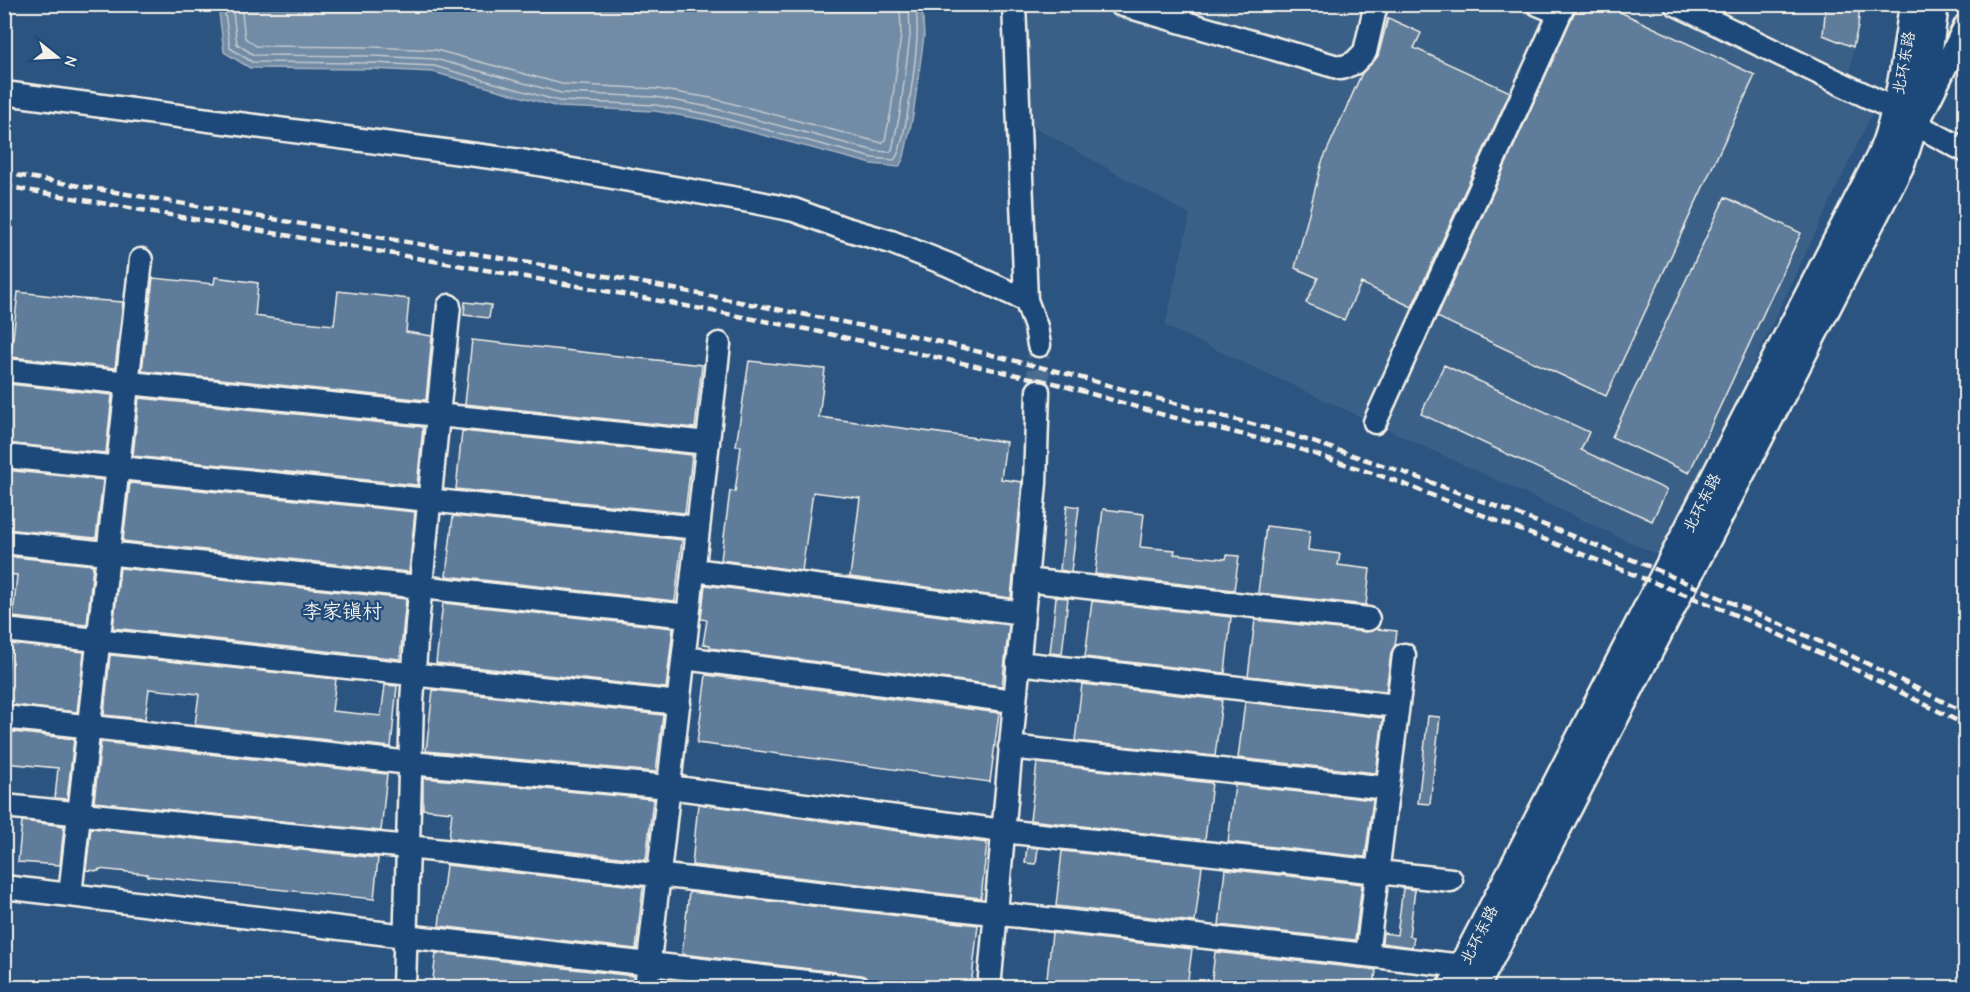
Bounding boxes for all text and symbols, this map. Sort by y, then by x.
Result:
north arrow [27,27,87,87]
street label: 北环东路 [1890,30,1918,96]
text: N [60,54,80,69]
street label: 北环东路 [1679,470,1725,536]
district label: 李家镇村 [302,600,382,623]
street label: 北环东路 [1456,902,1502,968]

